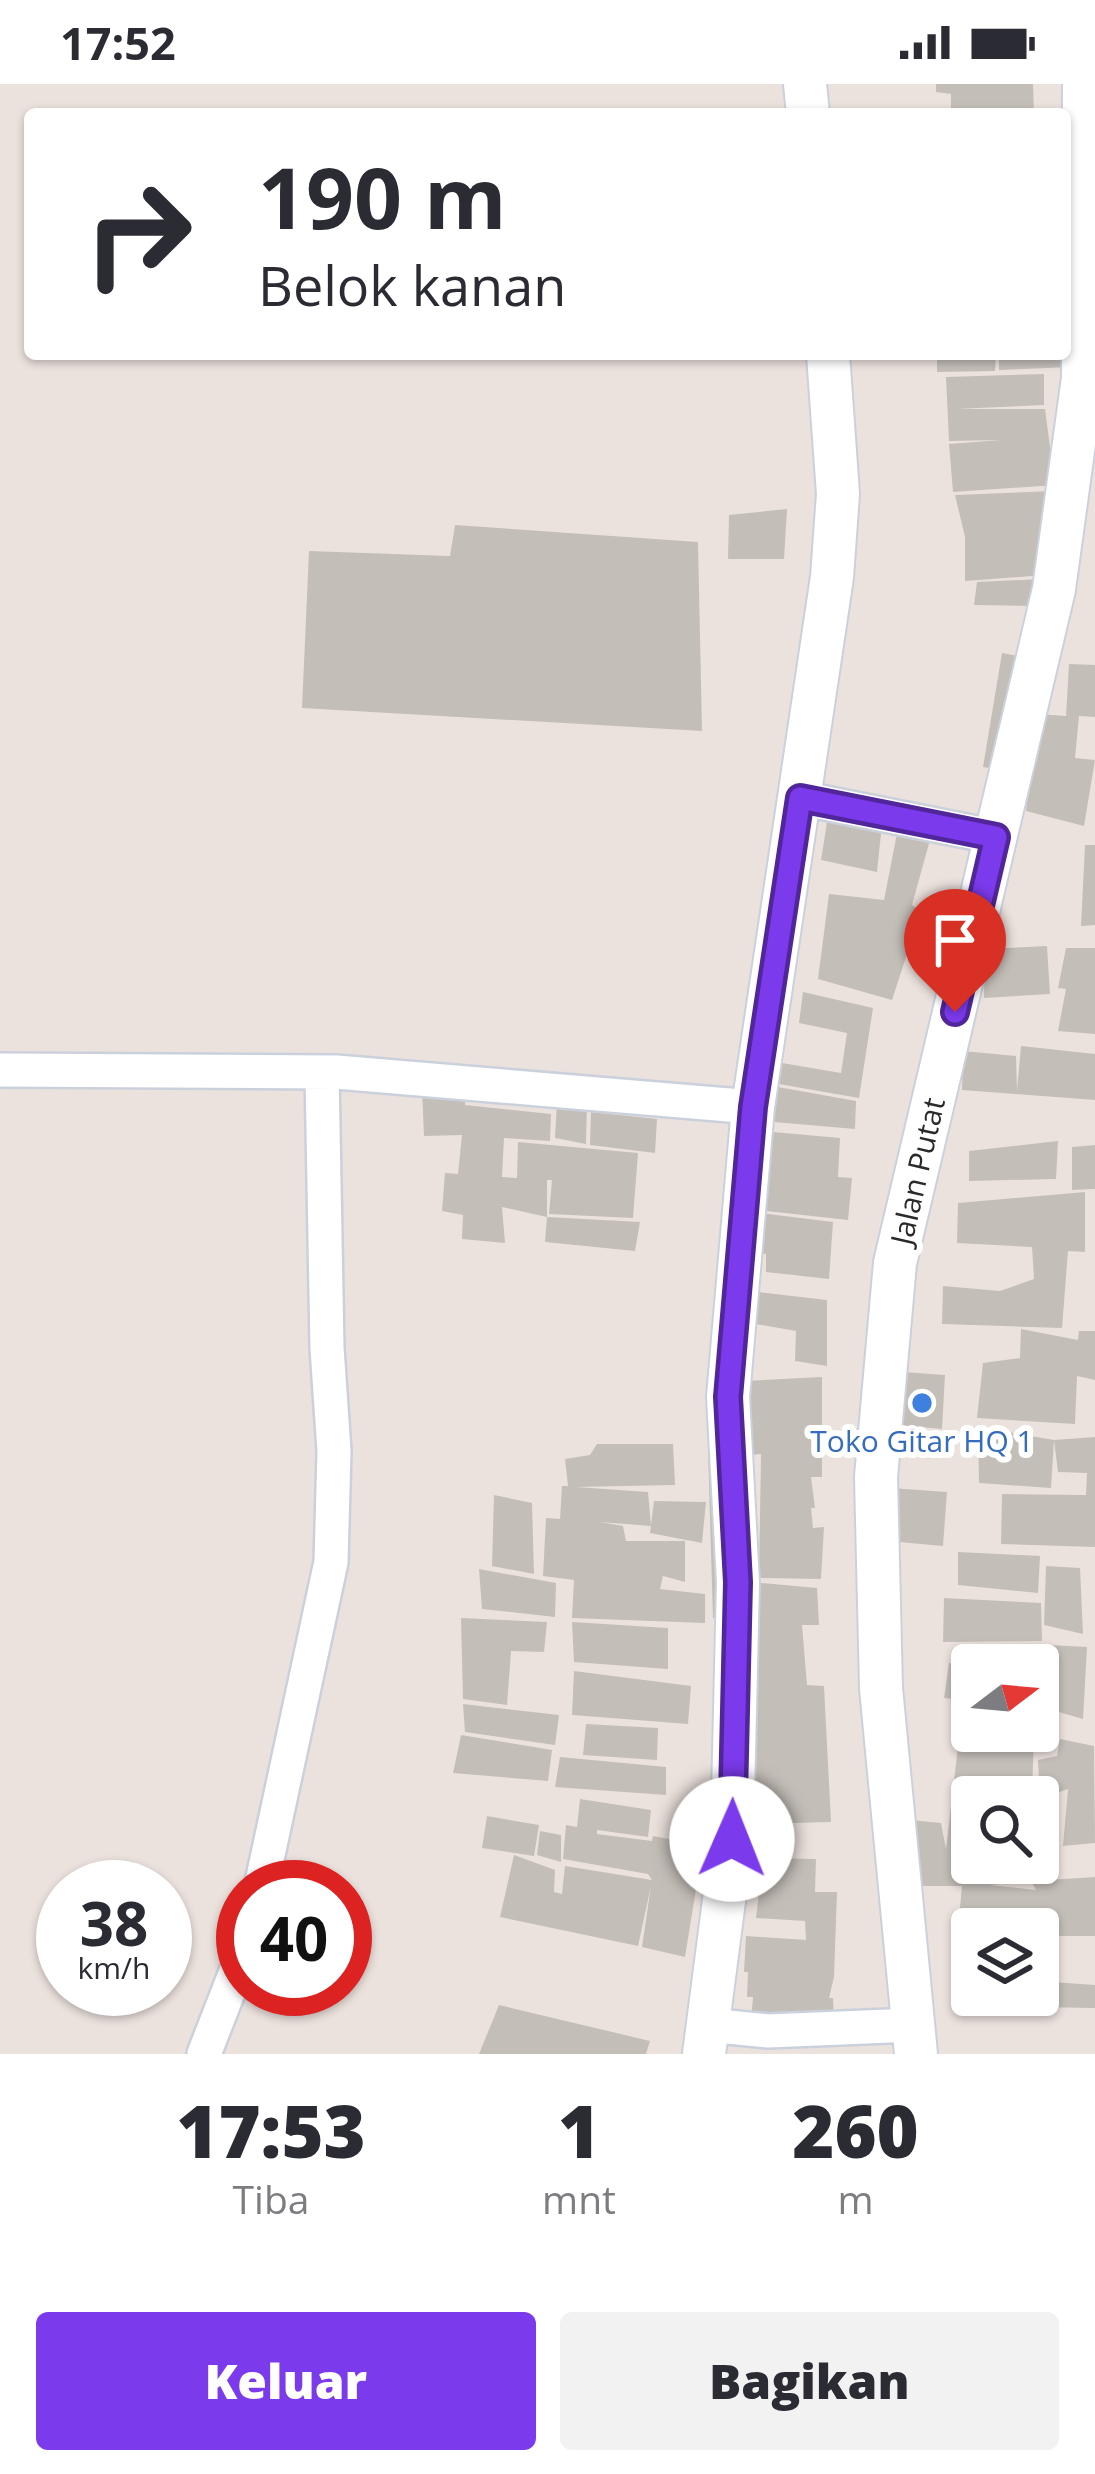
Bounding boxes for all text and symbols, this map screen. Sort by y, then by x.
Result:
text: 17:52 [60,12,176,73]
text: 190 m [258,139,506,254]
icon: right [60,156,216,312]
text: Belok kanan [258,248,566,322]
pin [904,889,1006,1012]
icon: arrive [922,907,988,973]
street label: Jalan Putat [880,1093,954,1251]
marker: Toko Gitar HQ 1 [909,1390,935,1416]
place label: Toko Gitar HQ 1 [810,1420,1034,1461]
north arrow [951,1644,1059,1752]
map controls [951,1644,1059,2016]
position arrow [669,1776,795,1902]
button: search [951,1776,1059,1884]
speed limit sign: 40 [216,1860,372,2016]
text: 38 [80,1882,148,1964]
button: layers [951,1908,1059,2016]
text: km/h [78,1947,150,1988]
text: 17:53 [176,2081,366,2179]
text: 1 [558,2081,600,2179]
text: 260 [792,2081,919,2179]
text: Tiba [233,2172,309,2225]
text: mnt [542,2172,616,2225]
text: m [837,2172,874,2225]
button: Keluar [36,2312,536,2450]
button: Bagikan [560,2312,1059,2450]

